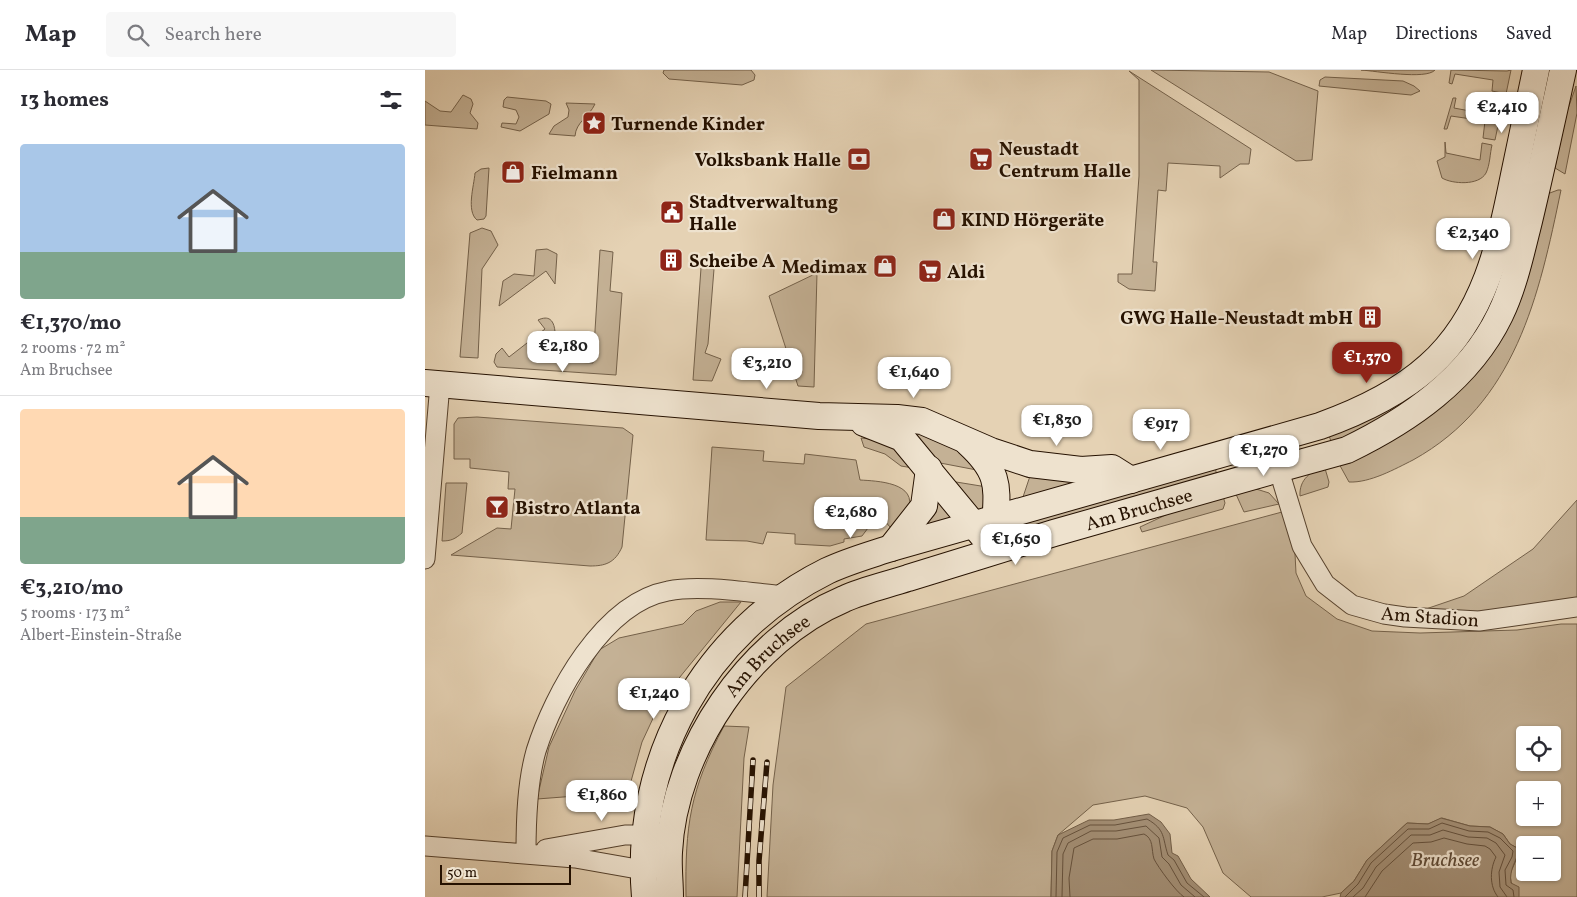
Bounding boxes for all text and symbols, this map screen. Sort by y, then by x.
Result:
search box [106,12,456,57]
text: Map [25,18,76,52]
icon: search [124,21,152,49]
text: Search here [164,22,262,48]
text: Map [1331,22,1367,47]
text: Directions [1395,22,1478,47]
text: Saved [1506,22,1552,47]
text: 13 homes [20,86,109,115]
icon: filters [377,86,405,114]
pin: €2,410 [1461,92,1543,134]
text: €2,410 [1477,97,1527,119]
place icon: Turnende Kinder [581,110,607,136]
place label: Turnende Kinder [611,112,765,138]
place label: Neustadt Centrum Halle [999,137,1131,185]
bank icon: Volksbank Halle [846,146,872,172]
supermarket icon: Neustadt Centrum Halle [968,146,994,172]
place label: Volksbank Halle [695,148,841,174]
shop icon: Fielmann [500,159,526,185]
place label: Fielmann [531,161,618,187]
icon: home [168,176,258,266]
place label: Stadtverwaltung Halle [689,190,838,238]
public building icon: Stadtverwaltung Halle [659,199,685,225]
shop icon: KIND Hörgeräte [931,206,957,232]
place label: KIND Hörgeräte [961,208,1105,234]
pin: €2,340 [1432,218,1514,260]
text: €2,340 [1447,223,1499,245]
building icon: Scheibe A [658,247,684,273]
place label: Scheibe A [689,249,776,275]
shop icon: Medimax [872,253,898,279]
place label: Medimax [782,255,867,281]
supermarket icon: Aldi [917,258,943,284]
place label: Aldi [947,260,986,286]
building icon: GWG Halle-Neustadt mbH [1357,304,1383,330]
place label: GWG Halle-Neustadt mbH [1120,306,1353,332]
text: €1,370/mo [20,309,121,338]
pin: €2,180 [522,330,604,373]
text: €2,180 [538,336,588,358]
text: 2 rooms · 72 m² [20,338,125,360]
pin: €1,370 [1326,342,1408,384]
text: €1,370 [1343,347,1391,369]
pin: €3,210 [726,348,808,390]
text: €3,210 [742,353,792,375]
pin: €1,640 [873,356,955,399]
text: Am Bruchsee [20,360,113,382]
text: €1,640 [889,362,939,384]
pin: €1,830 [1016,404,1098,447]
pin: €917 [1131,408,1191,451]
text: €1,830 [1032,410,1082,432]
text: €917 [1144,414,1178,436]
pin: €1,270 [1223,434,1305,477]
text: €1,270 [1240,440,1288,462]
icon: home [168,442,258,532]
street label: Am Bruchsee [1083,483,1196,538]
bar icon: Bistro Atlanta [484,494,510,520]
place label: Bistro Atlanta [515,496,641,522]
pin: €2,680 [810,496,892,539]
text: €2,680 [825,502,877,524]
pin: €1,650 [975,524,1057,566]
text: €1,650 [991,529,1041,551]
text: €3,210/mo [20,574,123,603]
street label: Am Stadion [1380,602,1480,634]
text: 5 rooms · 173 m² [20,603,130,625]
street label: Am Bruchsee [720,609,816,703]
text: Albert-Einstein-Straße [20,625,182,647]
pin: €1,240 [613,678,695,720]
text: €1,240 [629,683,679,705]
map controls [1516,726,1561,881]
button: locate [1516,726,1561,771]
pin: €1,860 [561,780,643,822]
button: + [1516,781,1561,826]
text: €1,860 [577,785,627,807]
button: − [1516,836,1561,881]
water label: Bruchsee [1411,847,1480,875]
scale bar [440,862,571,885]
text: 50 m [447,864,477,883]

